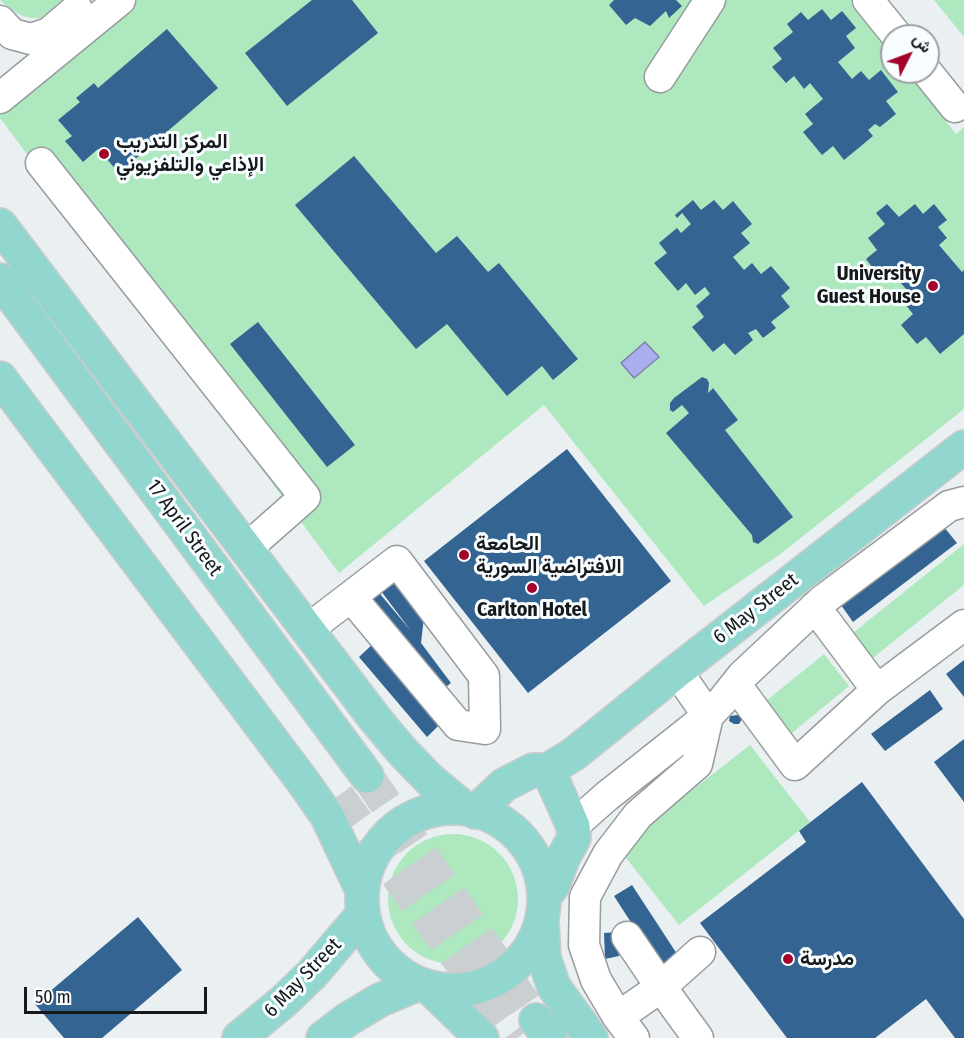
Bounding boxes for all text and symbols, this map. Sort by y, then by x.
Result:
north arrow [880,24,940,84]
text: ش [909,29,936,56]
place label: المركز التدريب الإذاعي والتلفزيوني [116,130,264,177]
marker: المركز التدريب الإذاعي والتلفزيوني [97,147,111,161]
place label: University Guest House [817,262,921,309]
marker: University Guest House [926,279,940,293]
street label: 17 April Street [141,475,227,581]
place label: الحامعة الافتراضية السورية [476,532,622,579]
marker: الحامعة الافتراضية السورية [457,548,471,562]
street label: 6 May Street [709,568,803,650]
marker: Carlton Hotel [525,581,539,595]
place label: Carlton Hotel [477,598,587,622]
street label: 6 May Street [259,933,347,1023]
place label: مدرسة [800,947,854,971]
marker: مدرسة [781,952,795,966]
scale bar [27,975,210,1013]
text: 50 m [35,986,71,1008]

